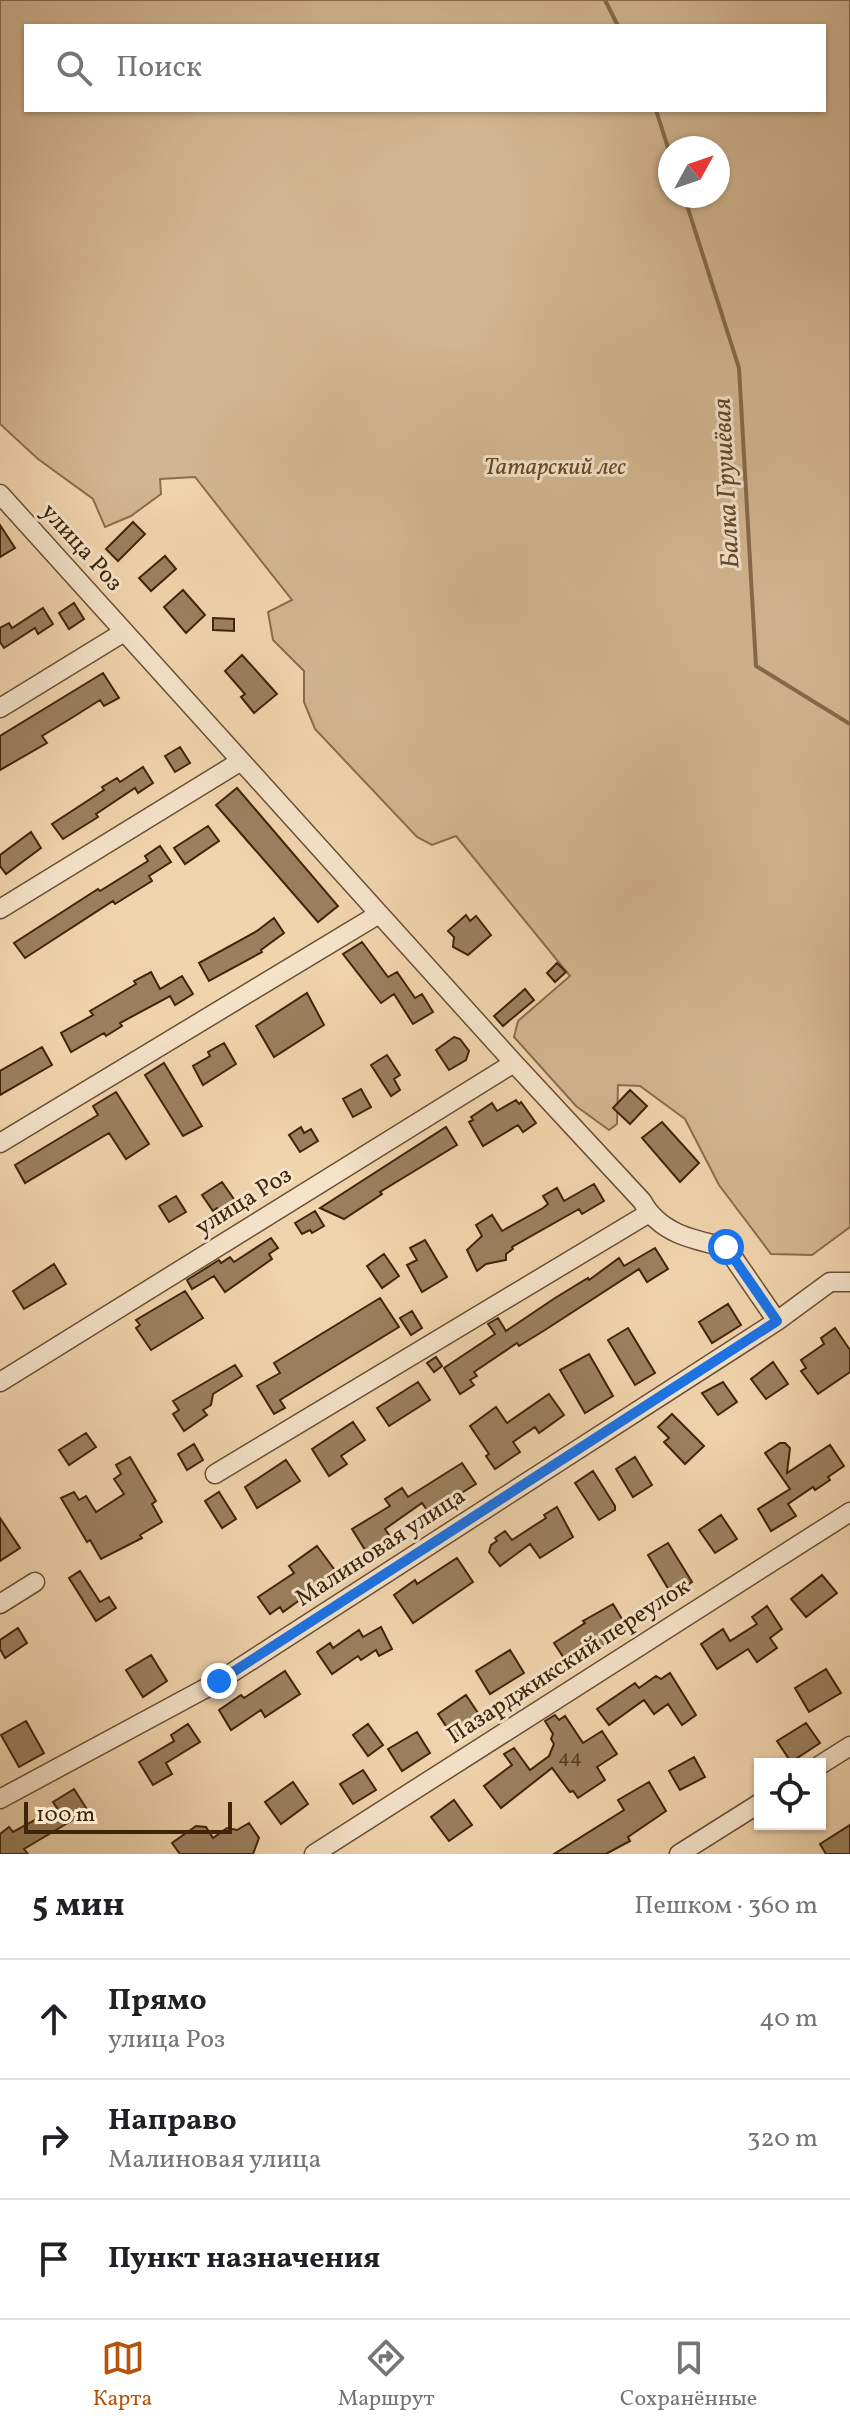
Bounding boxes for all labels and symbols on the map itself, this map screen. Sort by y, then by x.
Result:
north arrow [658,136,730,208]
water label: Балка Грушёвая [705,397,749,569]
park label: Татарский лес [484,451,626,485]
street label: улица Роз [32,496,130,600]
street label: улица Роз [189,1159,299,1245]
route start [708,1229,744,1265]
street label: Малиновая улица [289,1480,473,1616]
street label: Пазарджикский переулок [441,1570,697,1753]
route end [201,1663,237,1699]
house number: 44 [558,1744,582,1772]
scale bar [24,1798,232,1834]

